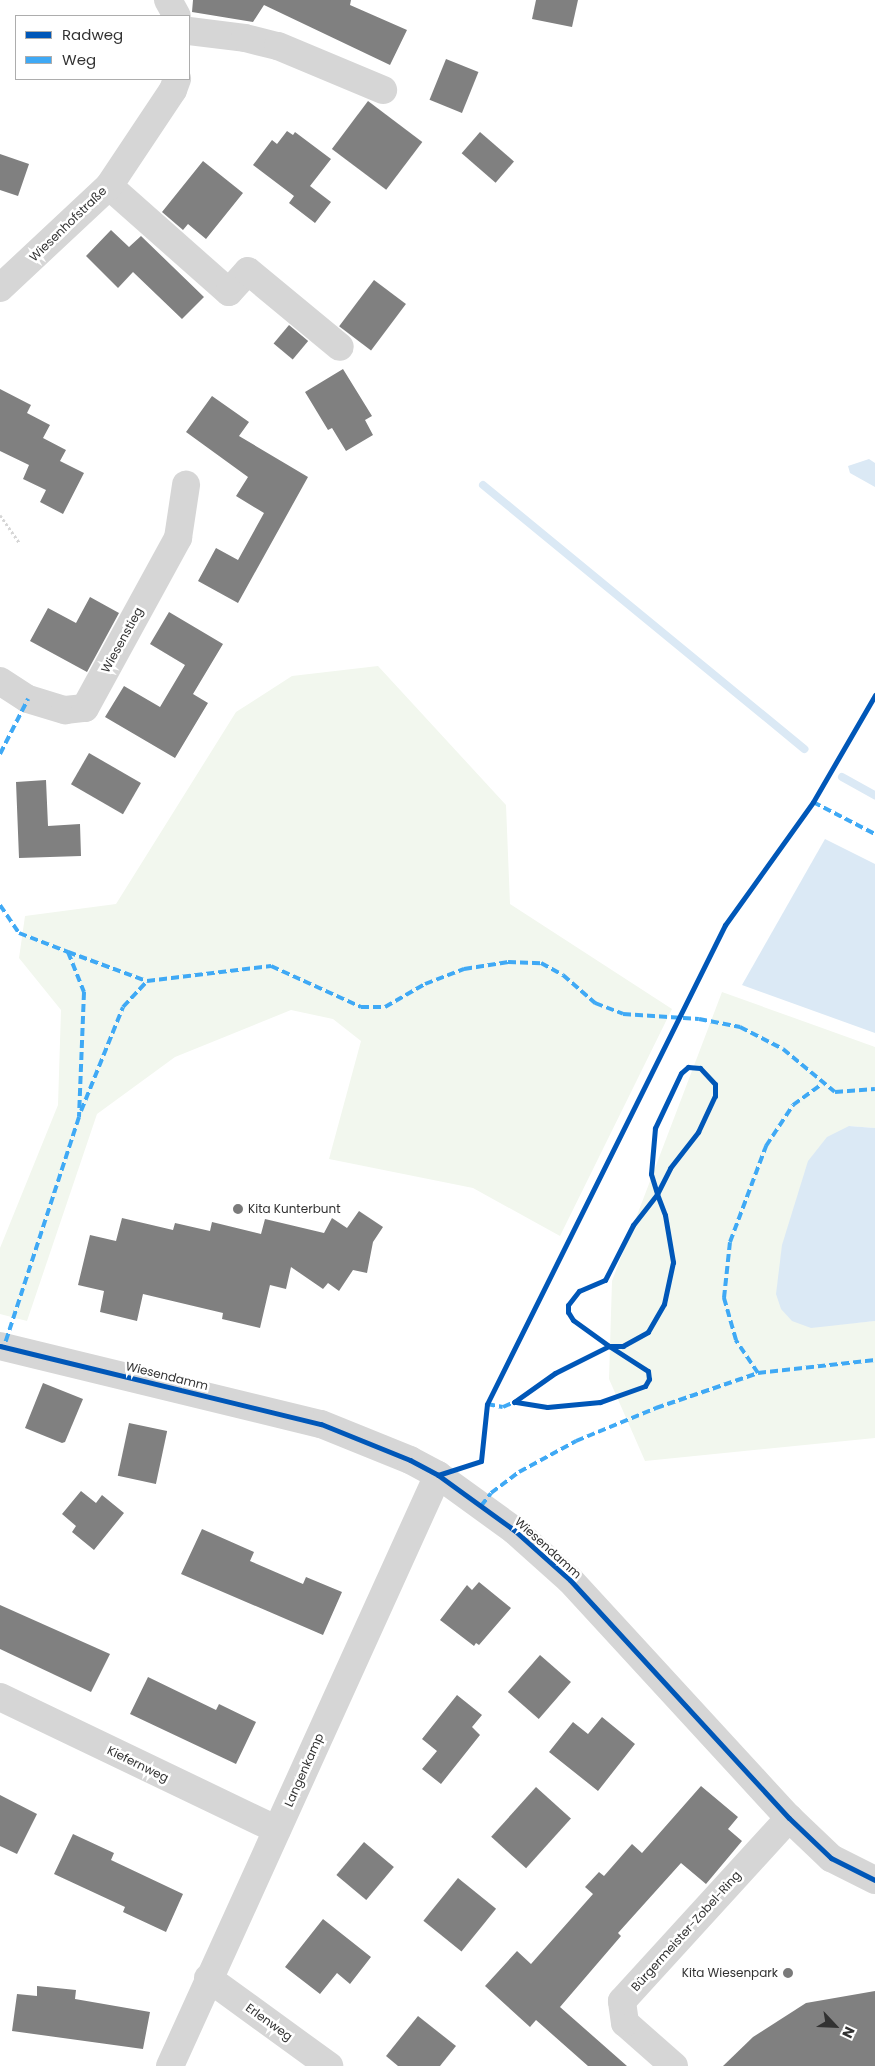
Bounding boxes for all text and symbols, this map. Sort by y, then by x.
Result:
legend [15,15,190,80]
text: Radweg [62,24,123,45]
text: Weg [62,49,96,70]
street label: Wiesenhofstraße [26,184,110,264]
street label: Wiesenstieg [98,605,146,675]
place label: Kita Kunterbunt [248,1202,340,1216]
marker: Kita Kunterbunt [232,1203,244,1215]
street label: Wiesendamm [124,1359,210,1393]
street label: Wiesendamm [512,1514,584,1582]
street label: Langenkamp [281,1731,327,1809]
street label: Kiefernweg [105,1743,171,1785]
street label: Bürgermeister-Zobel-Ring [628,1868,744,1994]
place label: Kita Wiesenpark [682,1966,778,1980]
marker: Kita Wiesenpark [782,1967,794,1979]
street label: Erlenweg [243,2000,295,2044]
north arrow [810,2001,860,2051]
text: N [837,2023,860,2041]

